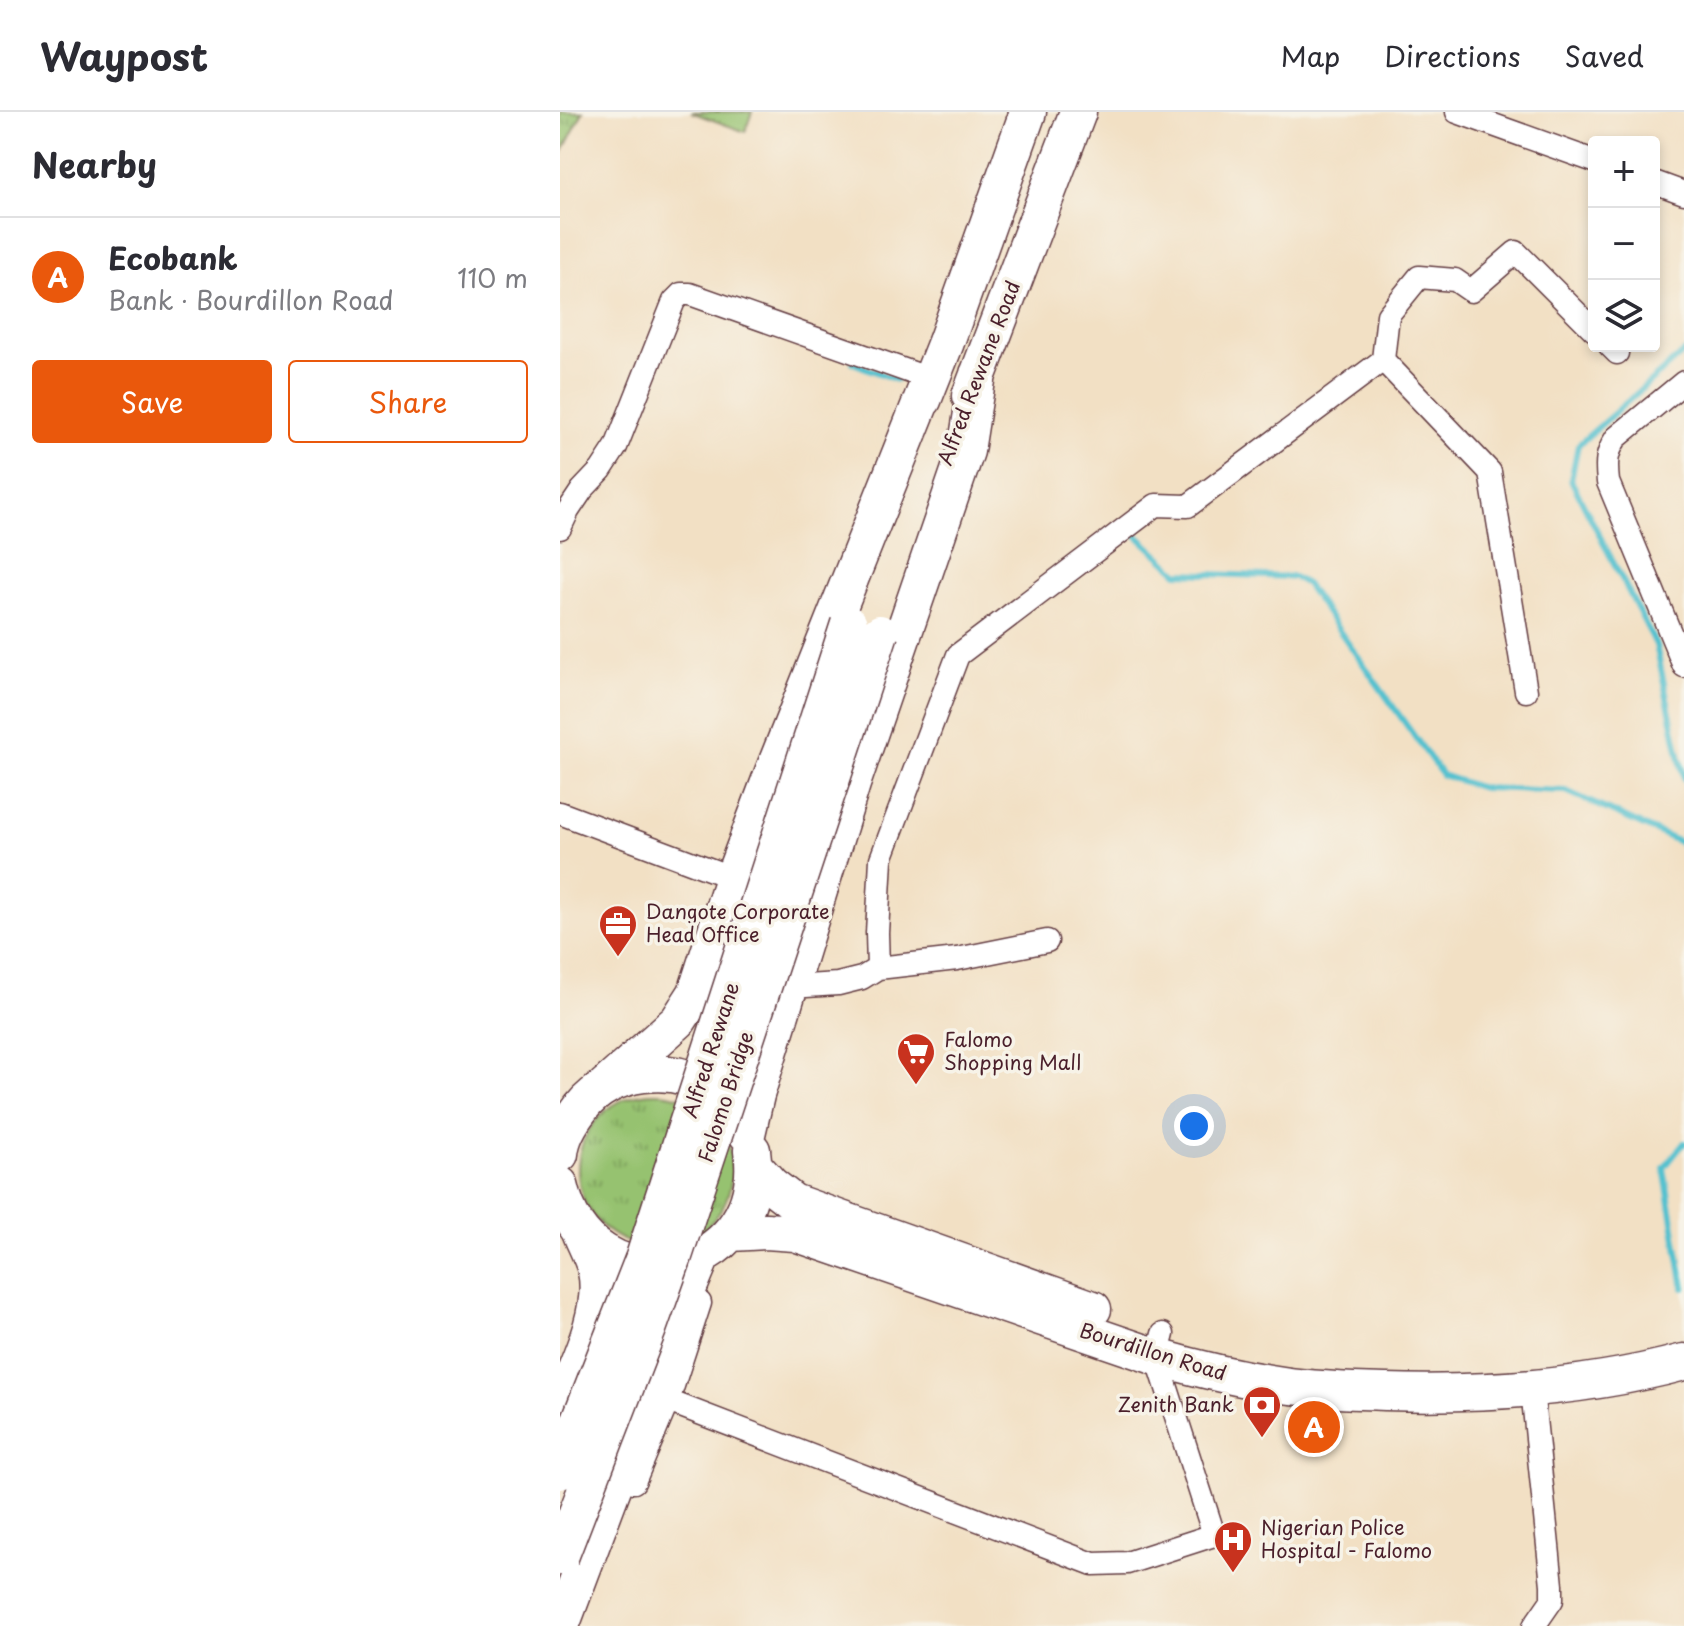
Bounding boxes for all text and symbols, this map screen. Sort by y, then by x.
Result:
text: Waypost [40,27,208,84]
text: Map [1281,34,1340,77]
text: Directions [1384,34,1521,77]
text: Saved [1565,34,1644,77]
map controls [1588,136,1660,352]
button: + [1588,136,1660,208]
text: Nearby [32,138,157,190]
button: − [1588,208,1660,280]
text: Ecobank [108,235,238,280]
text: A [48,258,68,297]
text: 110 m [457,258,528,297]
street label: Alfred Rewane Road [929,276,1027,469]
text: Bank · Bourdillon Road [108,280,394,319]
button: layers [1588,280,1660,352]
button: Save [32,360,272,443]
button: Share [288,360,528,443]
place label: Dangote Corporate Head Office [646,896,830,949]
office icon: Dangote Corporate Head Office [597,903,639,958]
street label: Alfred Rewane [674,978,746,1121]
place label: Falomo Shopping Mall [944,1024,1081,1077]
street label: Falomo Bridge [690,1027,760,1166]
supermarket icon: Falomo Shopping Mall [895,1031,937,1086]
your location [1174,1106,1214,1146]
street label: Bourdillon Road [1076,1314,1230,1388]
bank icon: Zenith Bank [1241,1384,1283,1439]
place label: Zenith Bank [1118,1389,1234,1419]
pin: A [1288,1397,1340,1457]
place label: Nigerian Police Hospital - Falomo [1261,1512,1432,1565]
hospital icon: Nigerian Police Hospital - Falomo [1212,1519,1254,1574]

